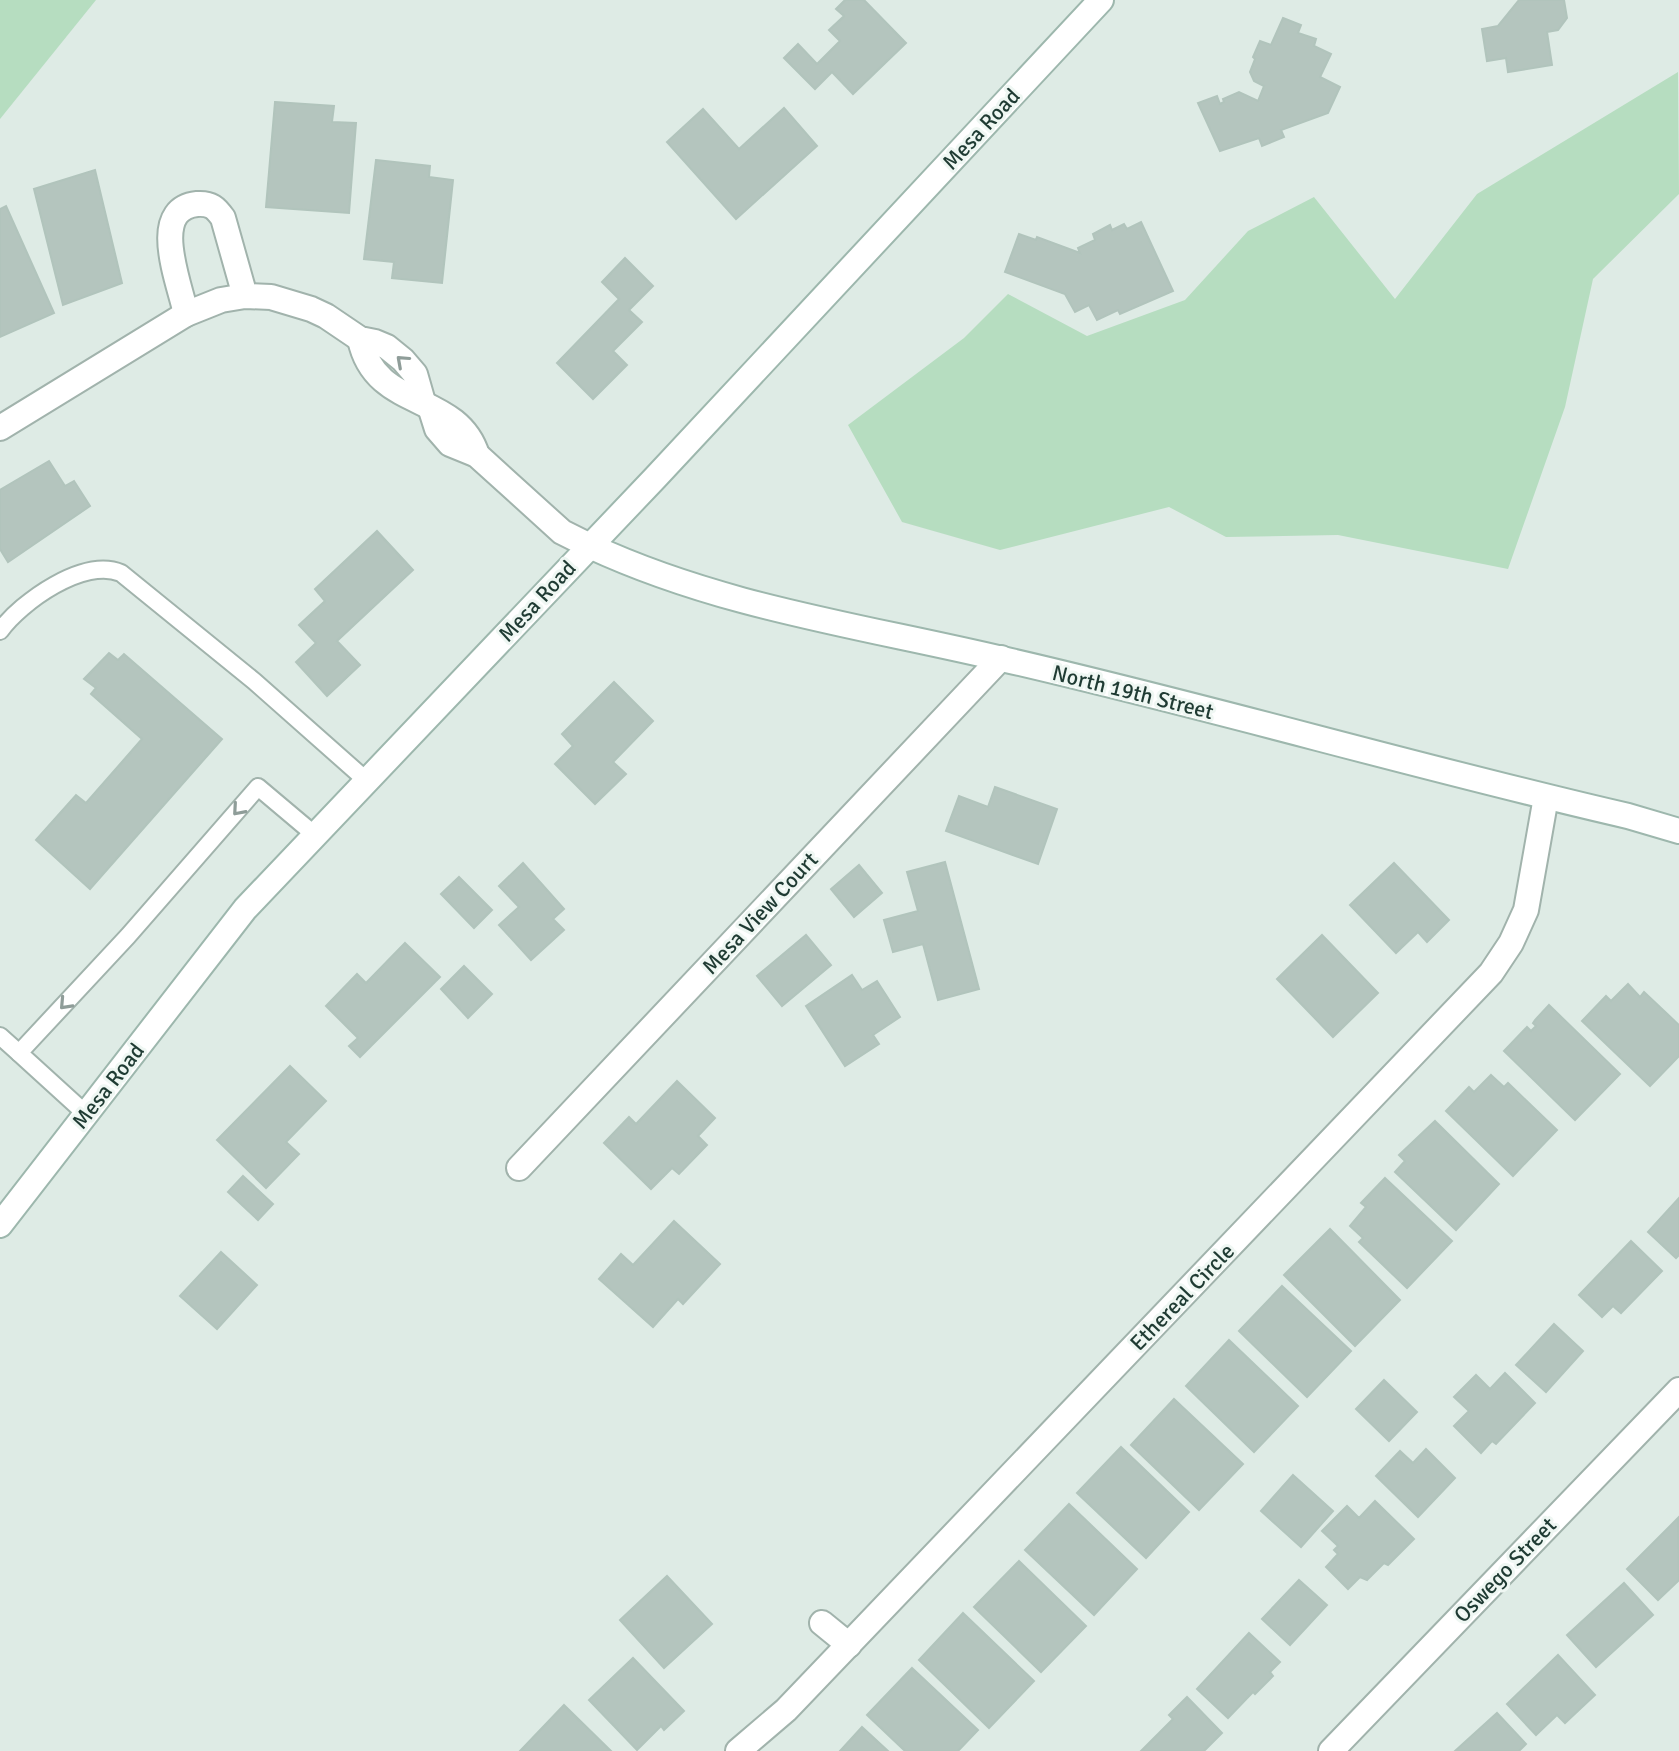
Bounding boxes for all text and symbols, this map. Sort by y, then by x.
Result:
street label: Mesa Road [937,83,1025,175]
one-way arrow [397,355,411,370]
street label: Mesa Road [493,555,581,647]
street label: North 19th Street [1050,659,1217,725]
one-way arrow [233,801,248,815]
street label: Mesa View Court [696,846,824,980]
one-way arrow [59,995,74,1009]
street label: Mesa Road [66,1038,150,1134]
street label: Ethereal Circle [1124,1238,1240,1356]
street label: Oswego Street [1448,1512,1562,1628]

